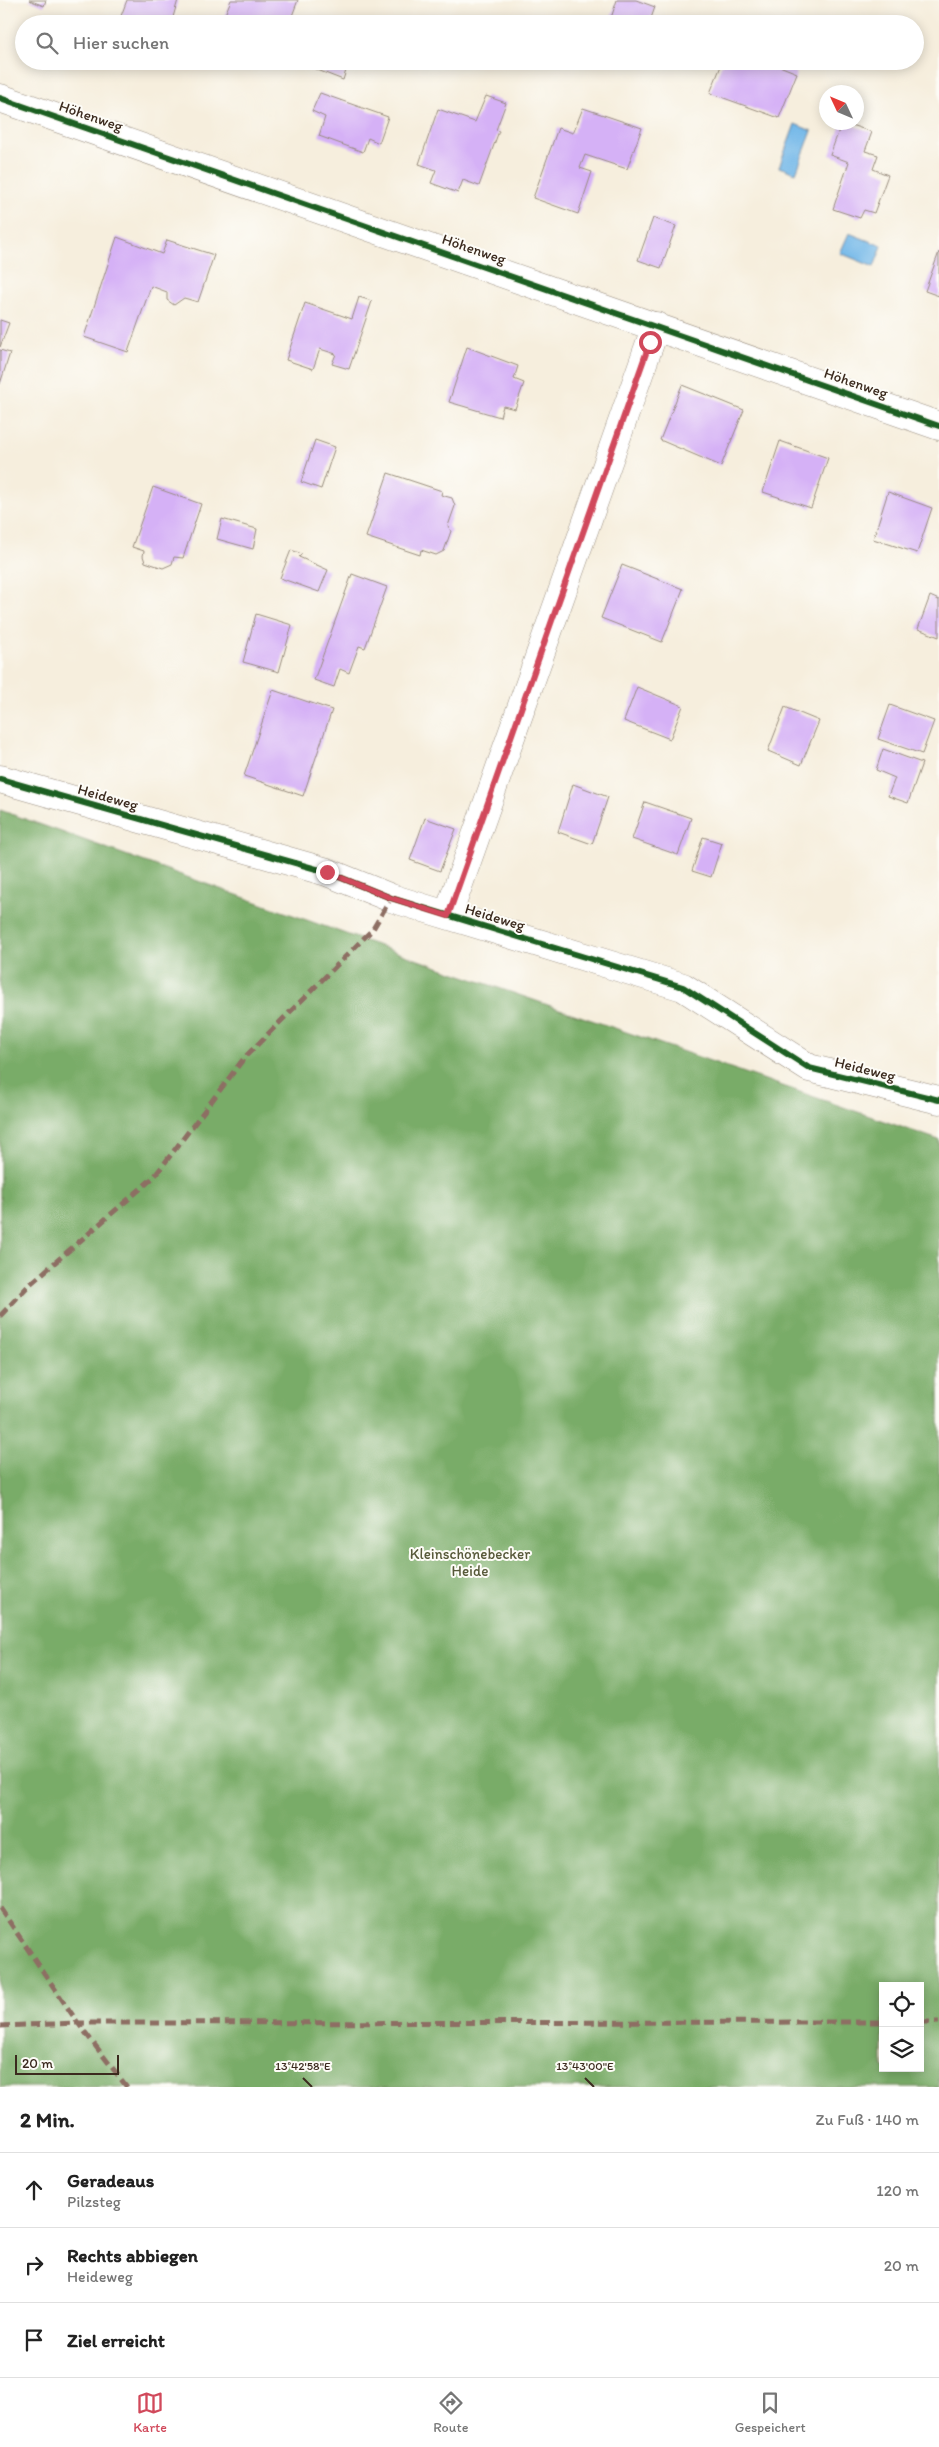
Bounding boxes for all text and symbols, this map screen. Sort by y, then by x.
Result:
search box [15,15,924,70]
icon: search [33,29,61,57]
text: Hier suchen [73,31,169,54]
north arrow [819,85,864,130]
street label: Höhenweg [57,97,126,135]
street label: Höhenweg [440,230,509,268]
route start [639,331,662,354]
street label: Höhenweg [822,364,891,402]
street label: Heideweg [76,780,141,814]
route end [316,861,339,884]
street label: Heideweg [463,899,528,935]
street label: Heideweg [833,1053,898,1085]
park label: Kleinschönebecker Heide [410,1545,530,1580]
map controls [879,1982,924,2072]
button: locate [879,1982,924,2027]
button: layers [879,2027,924,2072]
scale bar [15,2052,119,2075]
text: 20 m [22,2055,53,2072]
text: 13°42'58"E [275,2059,331,2073]
text: 13°43'00"E [556,2059,614,2073]
text: 2 Min. [20,2107,75,2132]
text: Zu Fuß · 140 m [816,2110,919,2129]
text: Geradeaus [67,2169,154,2192]
icon: ahead [20,2176,48,2204]
text: 120 m [876,2181,919,2200]
text: Pilzsteg [67,2192,121,2211]
text: Rechts abbiegen [67,2244,198,2267]
icon: right [20,2251,48,2279]
text: 20 m [884,2256,919,2275]
text: Heideweg [67,2267,133,2286]
icon: arrive [20,2326,48,2354]
text: Ziel erreicht [67,2329,165,2352]
tab: Karte [133,2389,167,2436]
tab: Route [433,2389,468,2436]
tab: Gespeichert [735,2389,806,2436]

